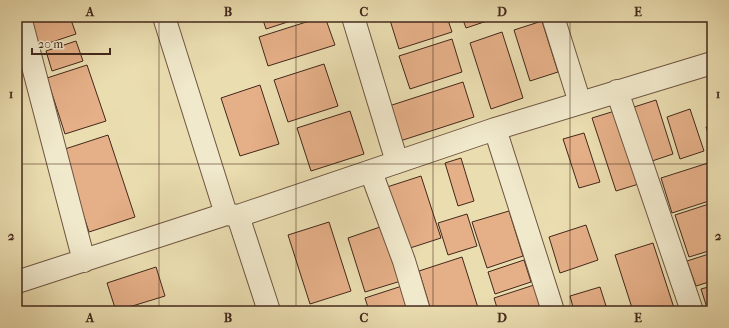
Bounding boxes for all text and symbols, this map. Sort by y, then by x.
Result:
text: A [85,4,95,19]
text: B [224,4,233,19]
text: C [360,4,369,19]
text: D [497,4,507,19]
text: E [634,4,642,19]
scale bar [32,30,110,56]
text: 20 m [38,37,63,51]
text: 1 [9,86,14,101]
text: 1 [716,86,721,101]
text: 2 [8,228,15,243]
text: 2 [715,228,722,243]
text: A [85,310,95,325]
text: B [224,310,233,325]
text: C [360,310,369,325]
text: D [497,310,507,325]
text: E [634,310,642,325]

